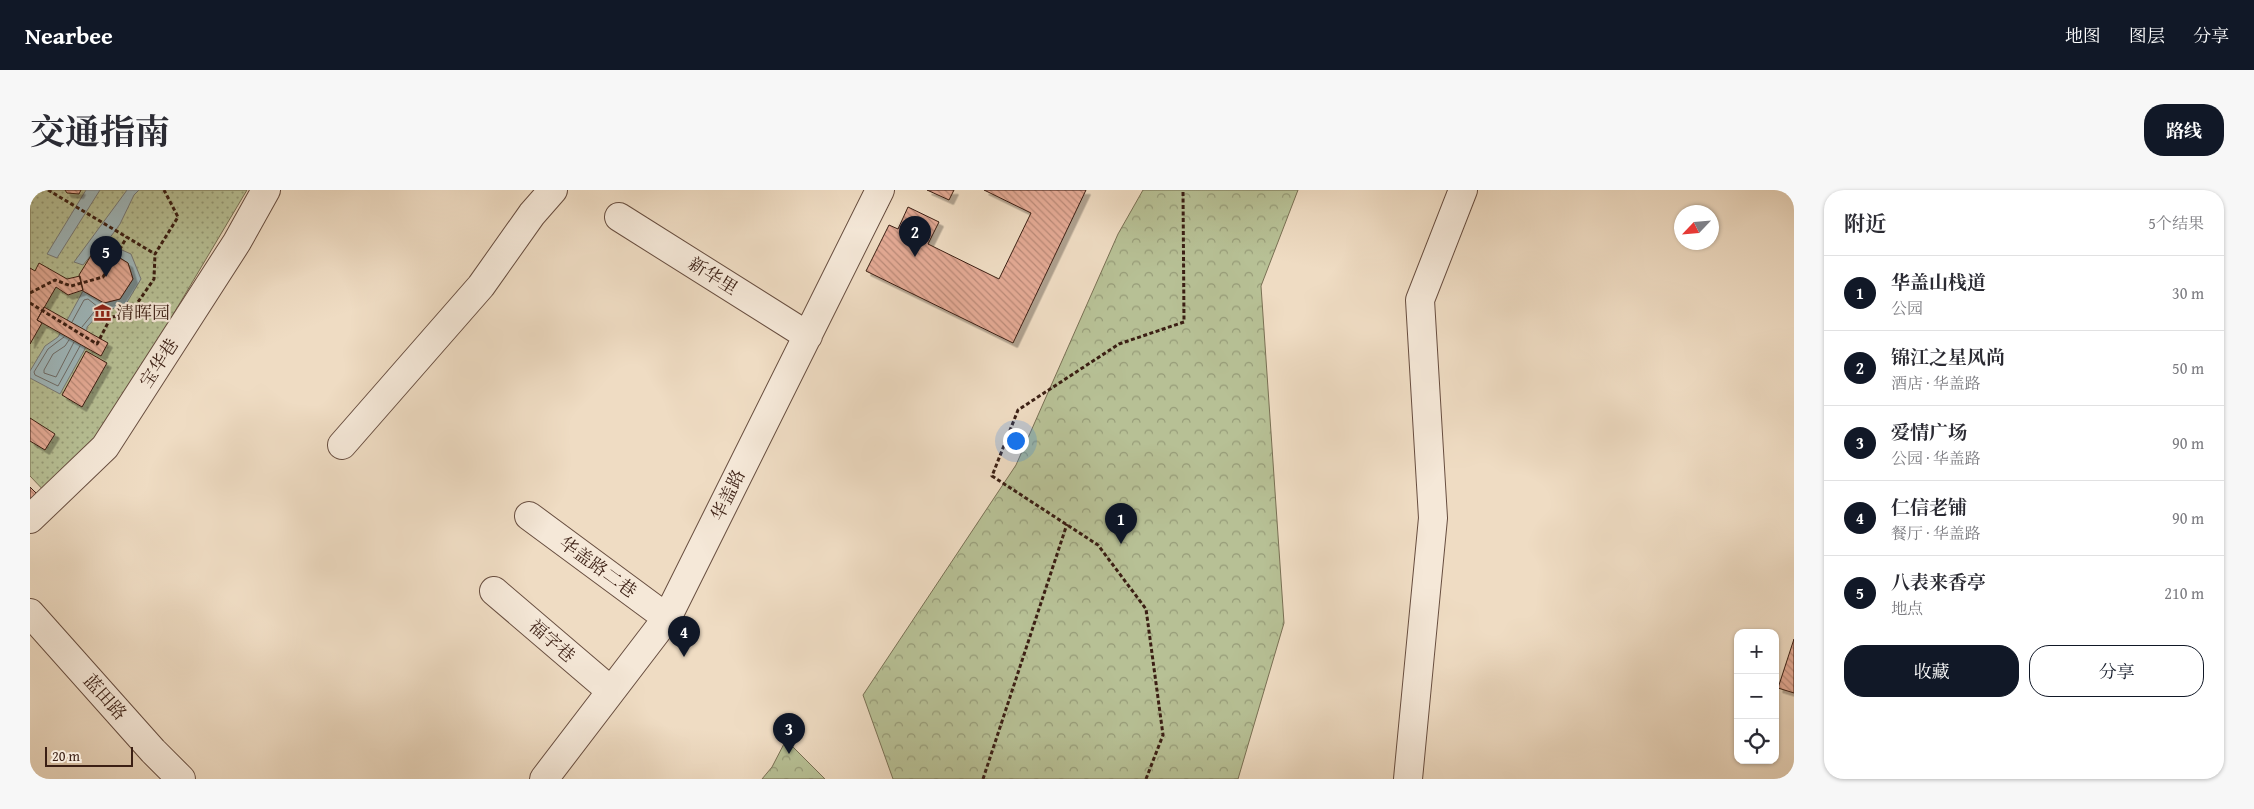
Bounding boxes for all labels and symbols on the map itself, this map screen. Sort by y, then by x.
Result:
north arrow [1674,205,1719,250]
pin: 2 [899,216,931,257]
pin: 5 [90,236,122,277]
street label: 新华里 [683,250,743,301]
place label: 清晖园 [116,299,170,326]
museum icon: 清晖园 [92,303,112,323]
street label: 宝华巷 [133,333,185,393]
your location [1003,428,1029,454]
street label: 华盖路 [704,465,752,525]
pin: 1 [1105,503,1137,544]
street label: 华盖路二巷 [554,529,643,604]
street label: 福字巷 [523,613,582,669]
pin: 4 [668,616,700,657]
street label: 蓝田路 [77,668,133,726]
pin: 3 [773,713,805,754]
scale bar [45,744,132,767]

